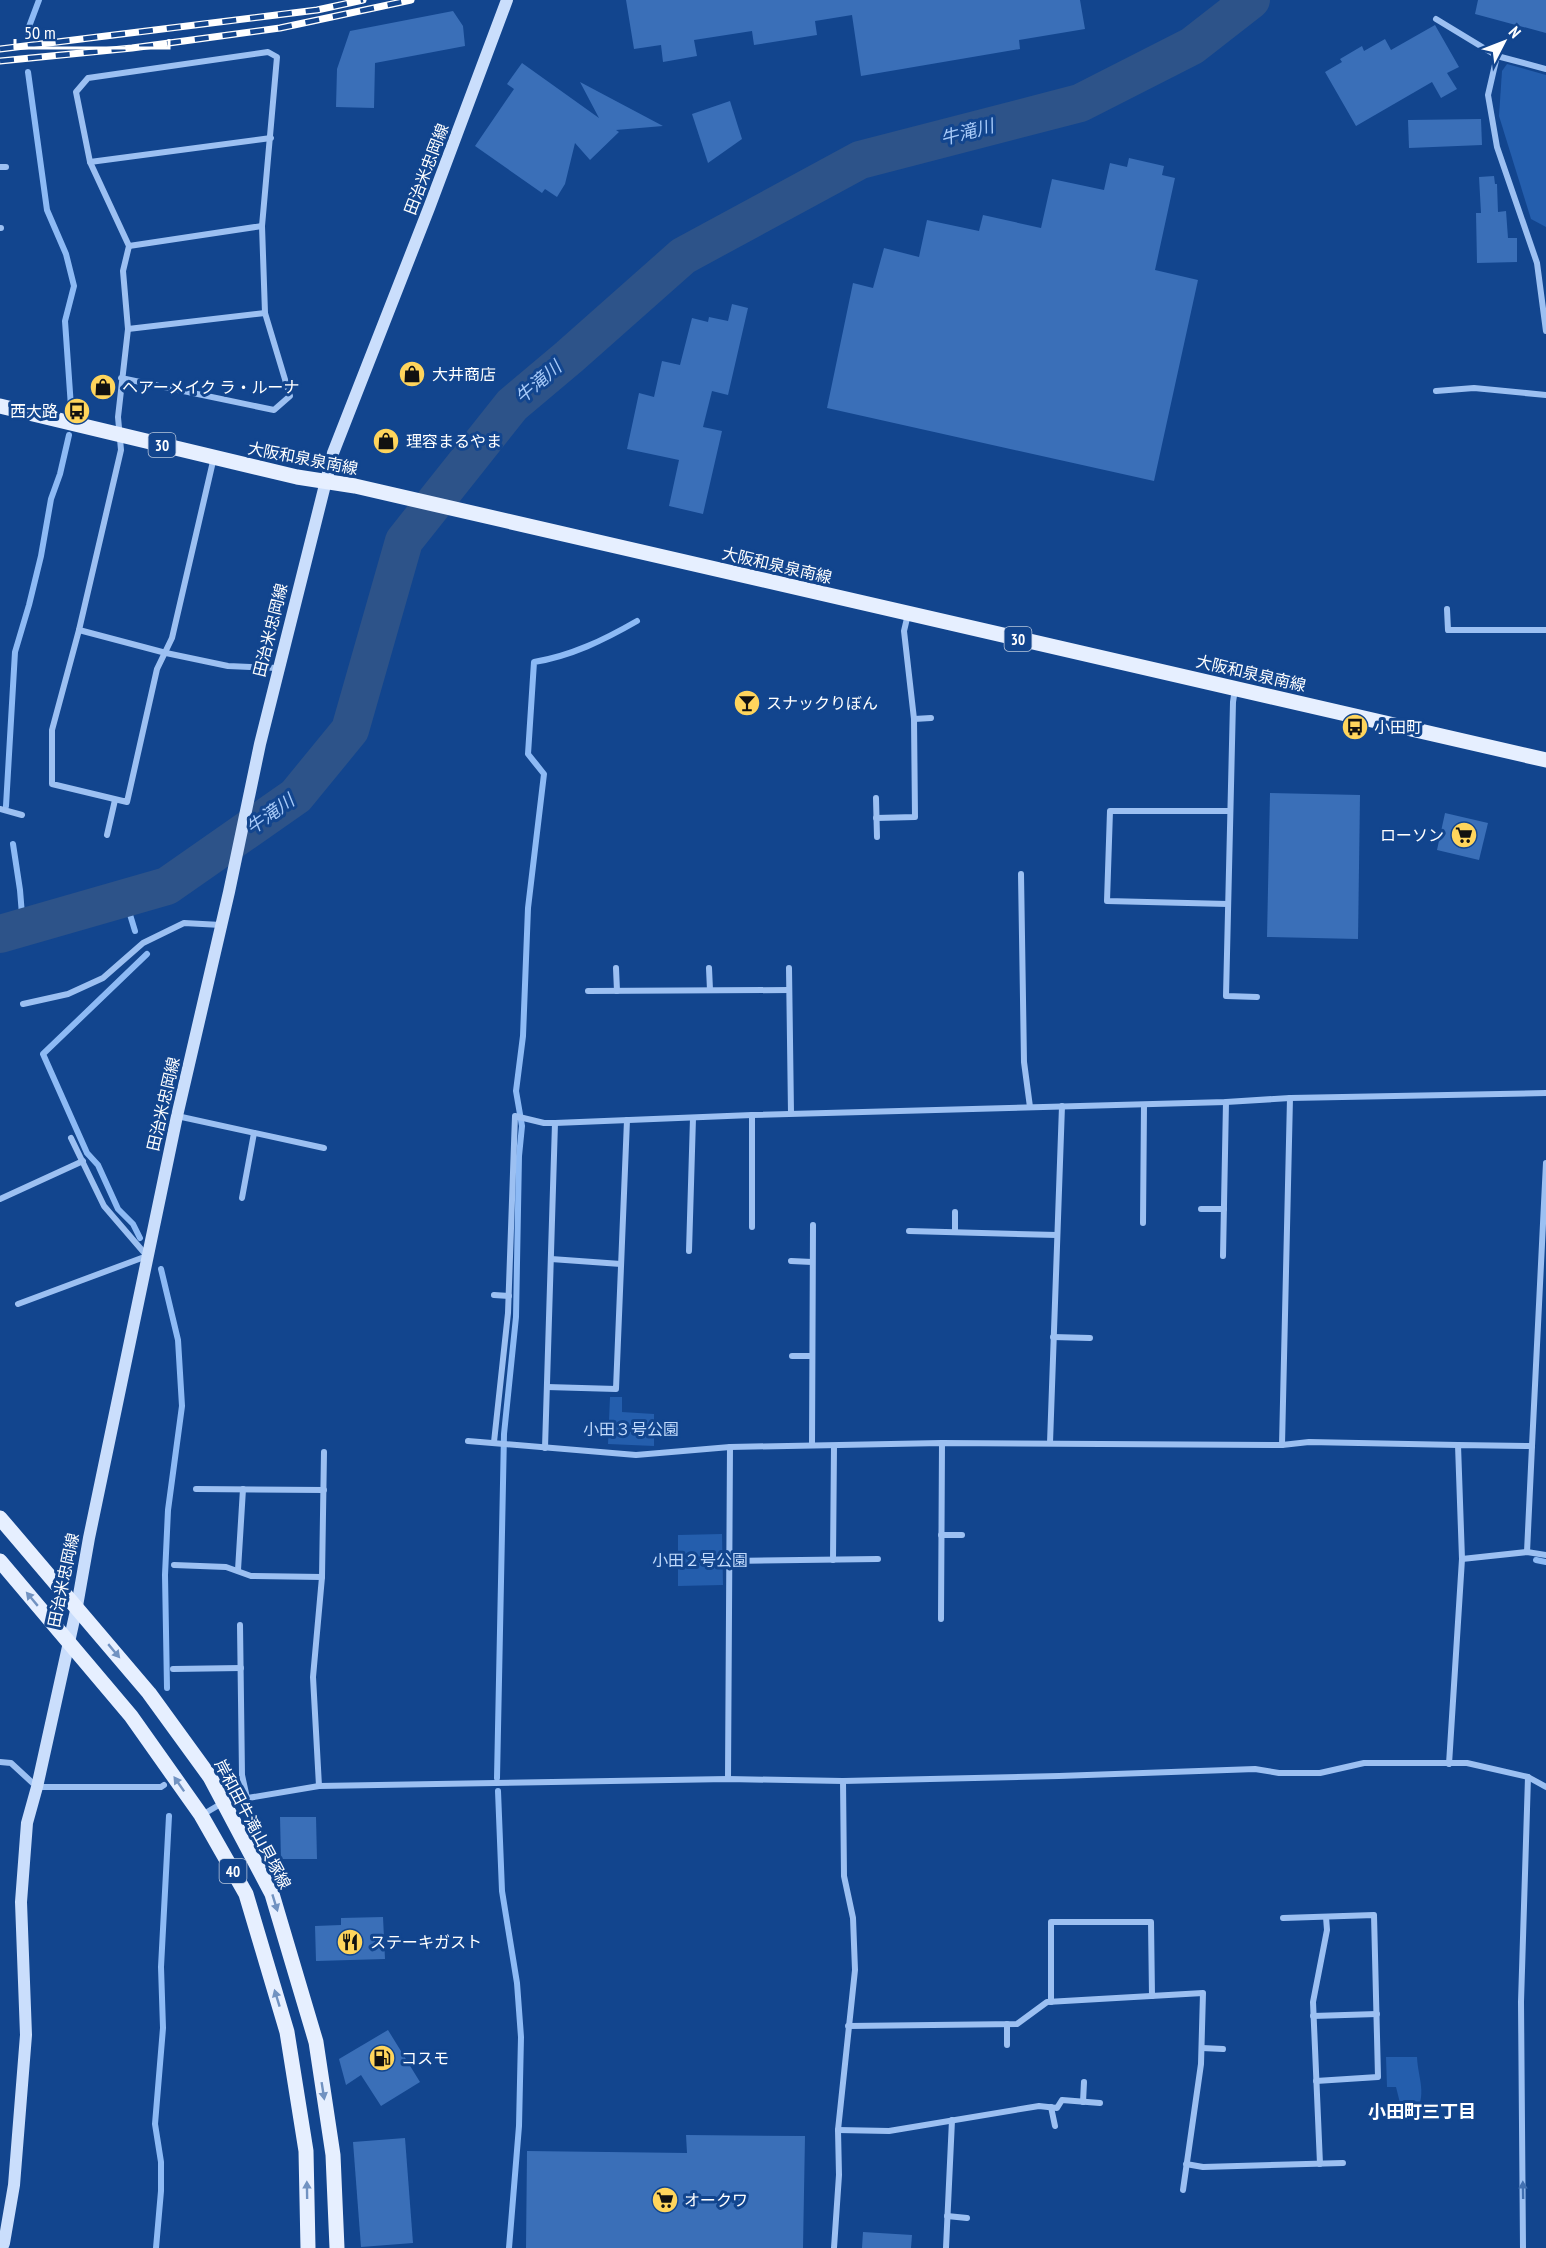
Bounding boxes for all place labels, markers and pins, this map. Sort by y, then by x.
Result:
shop icon: 大井商店 [397,359,427,389]
place label: 大井商店 [432,364,496,384]
shop icon: ヘアーメイク ラ・ルーナ [88,372,118,402]
place label: ヘアーメイク ラ・ルーナ [122,377,299,397]
bus stop icon: 西大路 [62,396,92,426]
place label: 西大路 [10,401,58,421]
shop icon: 理容まるやま [371,426,401,456]
place label: 理容まるやま [406,431,502,451]
bar icon: スナックりぼん [732,688,762,718]
place label: スナックりぼん [766,693,878,713]
bus stop icon: 小田町 [1340,712,1370,742]
place label: 小田町 [1374,717,1422,737]
supermarket icon: ローソン [1449,820,1479,850]
place label: ローソン [1380,825,1444,845]
restaurant icon: ステーキガスト [335,1927,365,1957]
place label: ステーキガスト [370,1932,482,1952]
fuel station icon: コスモ [367,2043,397,2073]
place label: コスモ [401,2048,449,2068]
supermarket icon: オークワ [650,2185,680,2215]
place label: オークワ [684,2190,748,2210]

